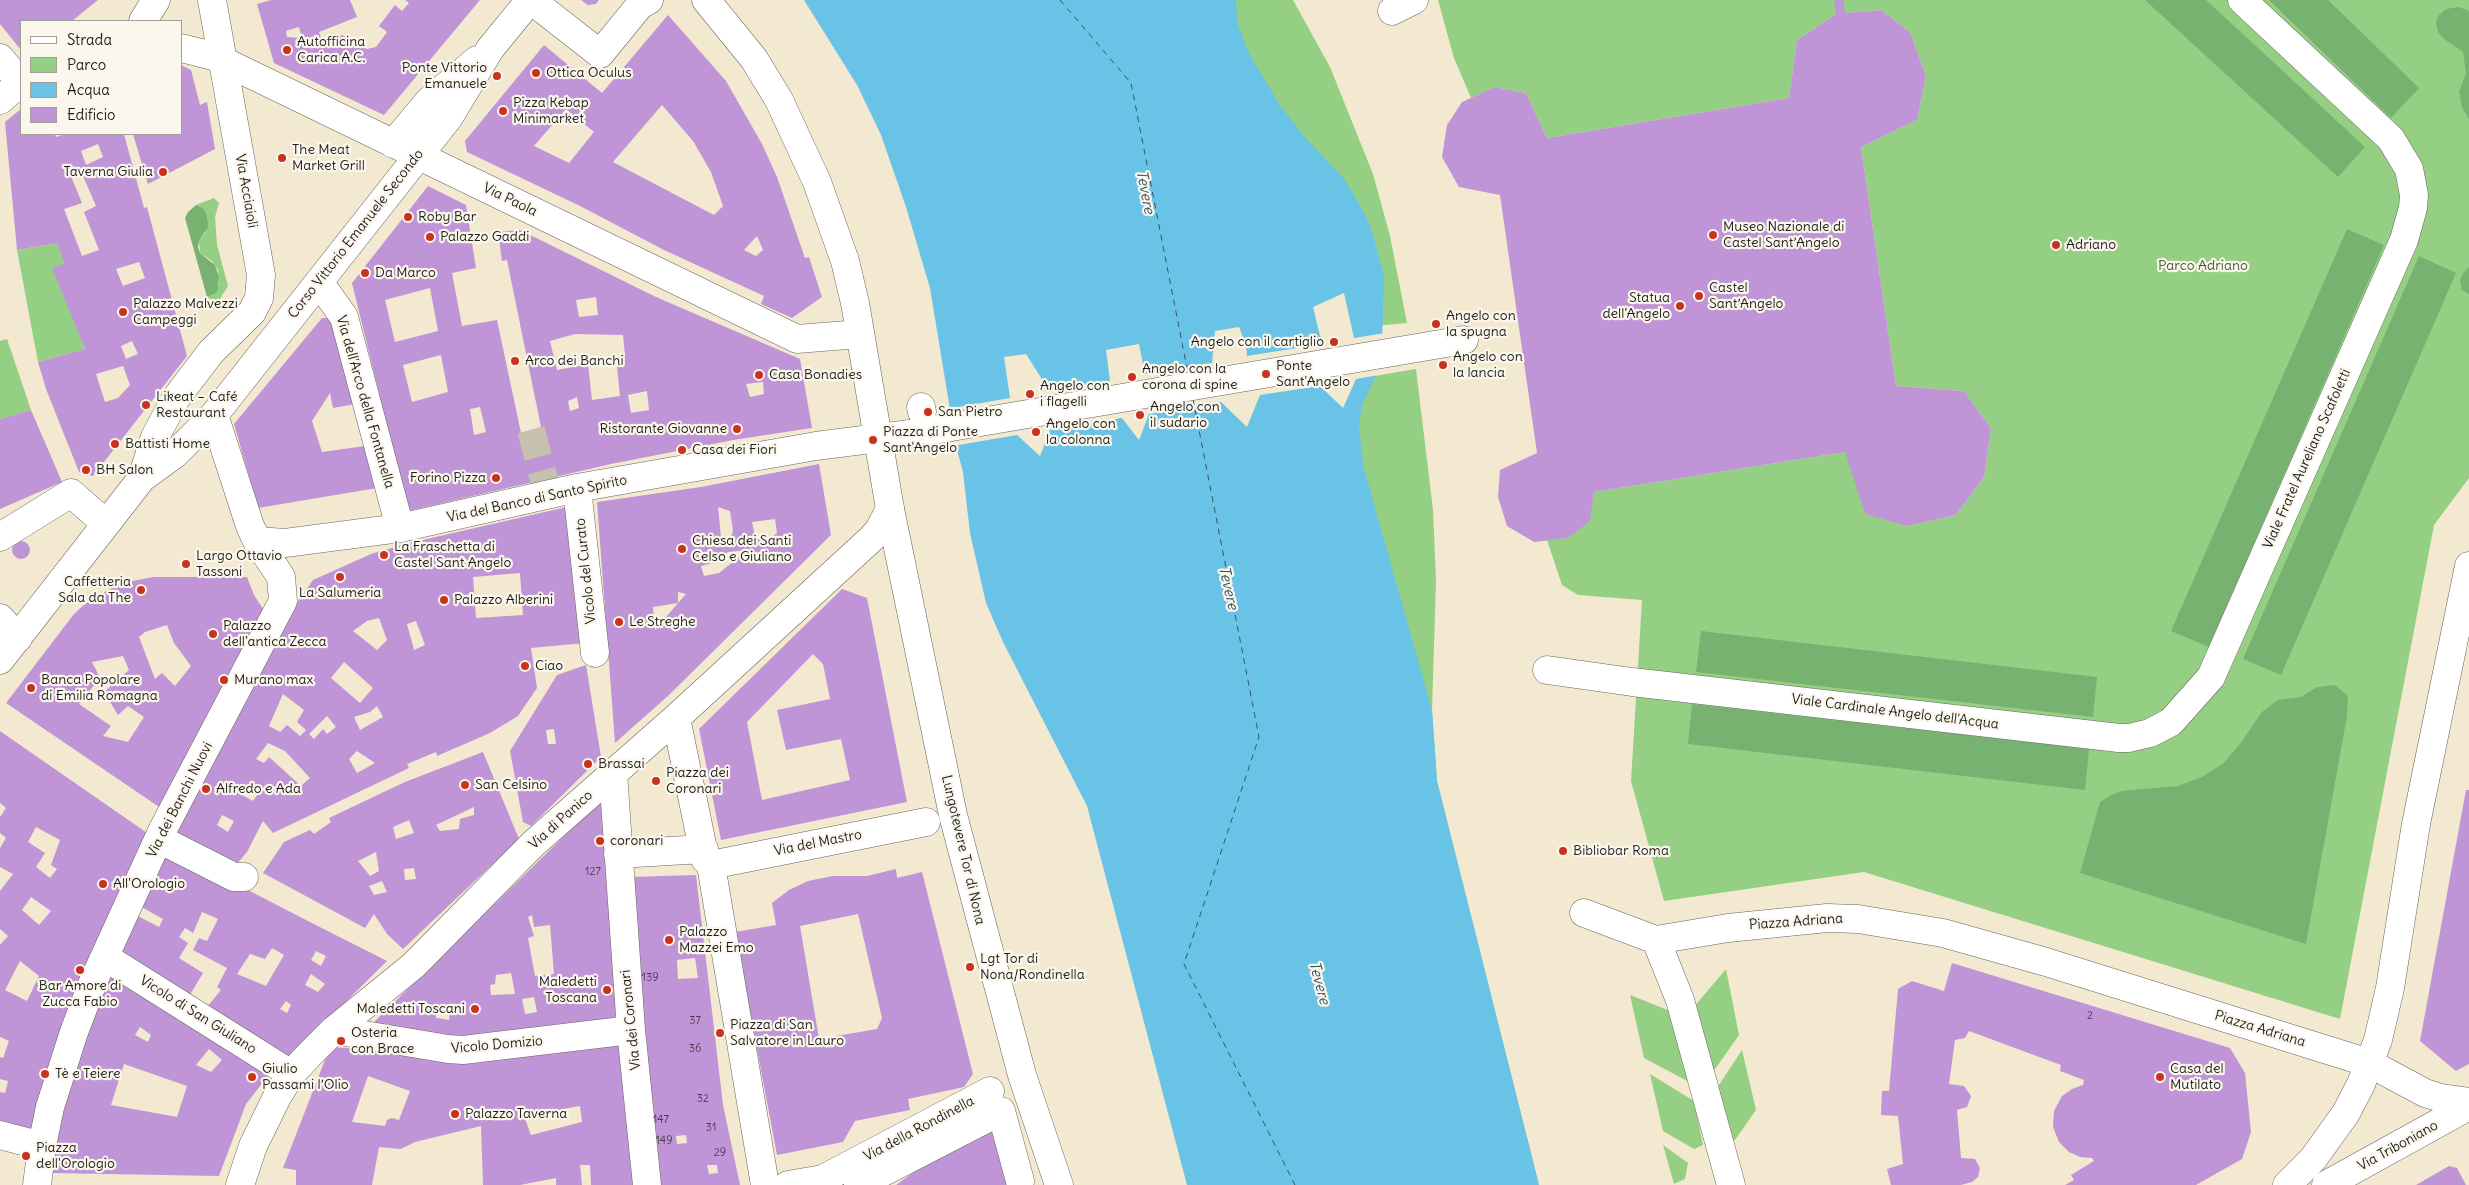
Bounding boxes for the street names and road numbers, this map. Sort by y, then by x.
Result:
street label: Corso Vittorio Emanuele Secondo [285,146,427,322]
street label: Via Acciaioli [231,153,261,229]
street label: Via Paola [480,180,540,220]
street label: Via dell'Arco della Fontanella [332,314,398,490]
street label: Viale Fratel Aureliano Scafoletti [2260,366,2354,552]
street label: Via del Banco di Santo Spirito [445,472,629,526]
street label: Vicolo del Curato [572,517,600,625]
street label: Viale Cardinale Angelo dell'Acqua [1790,691,2000,733]
street label: Via dei Banchi Nuovi [144,739,216,861]
street label: Lungotevere Tor di Nona [938,773,988,927]
street label: Via di Panico [526,787,596,853]
street label: Via del Mastro [773,826,863,860]
street label: Piazza Adriana [1748,910,1844,934]
street label: Via dei Coronari [617,969,645,1071]
street label: Vicolo di San Giuliano [136,972,260,1058]
street label: Piazza Adriana [2212,1007,2308,1051]
street label: Vicolo Domizio [450,1033,544,1057]
street label: Via della Rondinella [861,1093,977,1165]
street label: Via Triboniano [2355,1117,2441,1175]

